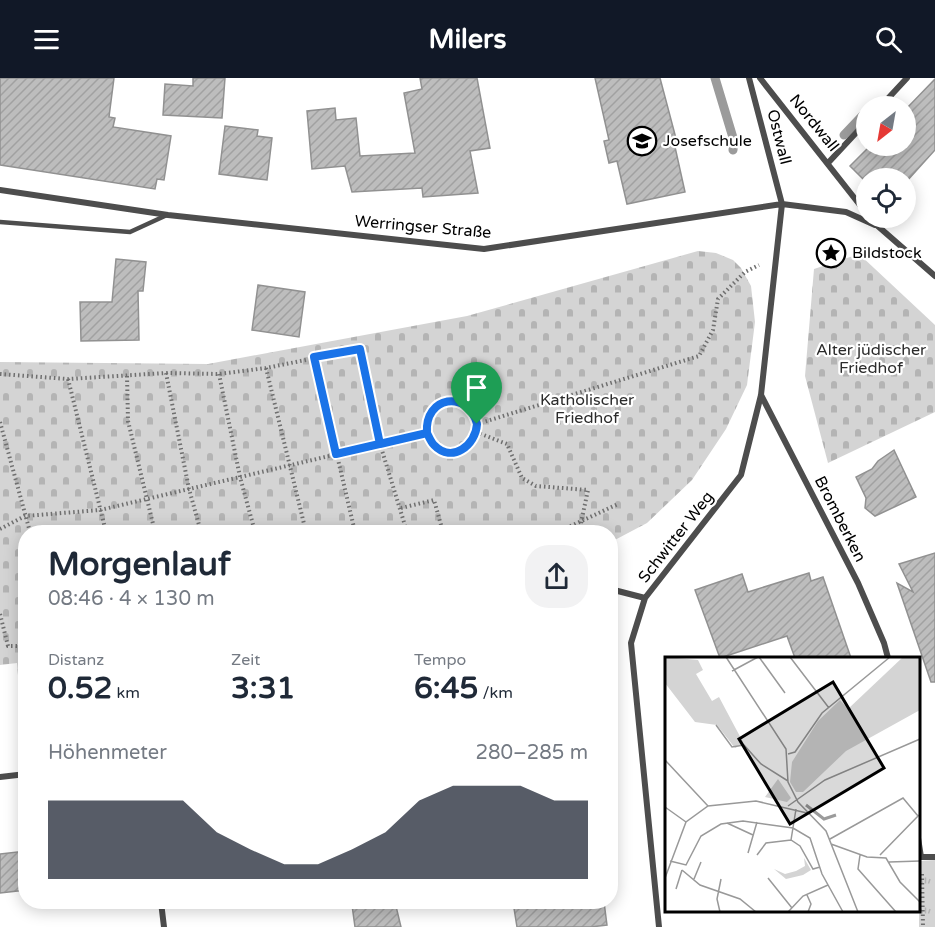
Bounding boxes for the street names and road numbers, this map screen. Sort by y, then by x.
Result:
street label: Nordwall [785,90,843,156]
street label: Ostwall [763,107,795,167]
street label: Werringser Straße [354,211,492,243]
street label: Bromberken [810,473,870,565]
street label: Schwitter Weg [634,487,718,587]

